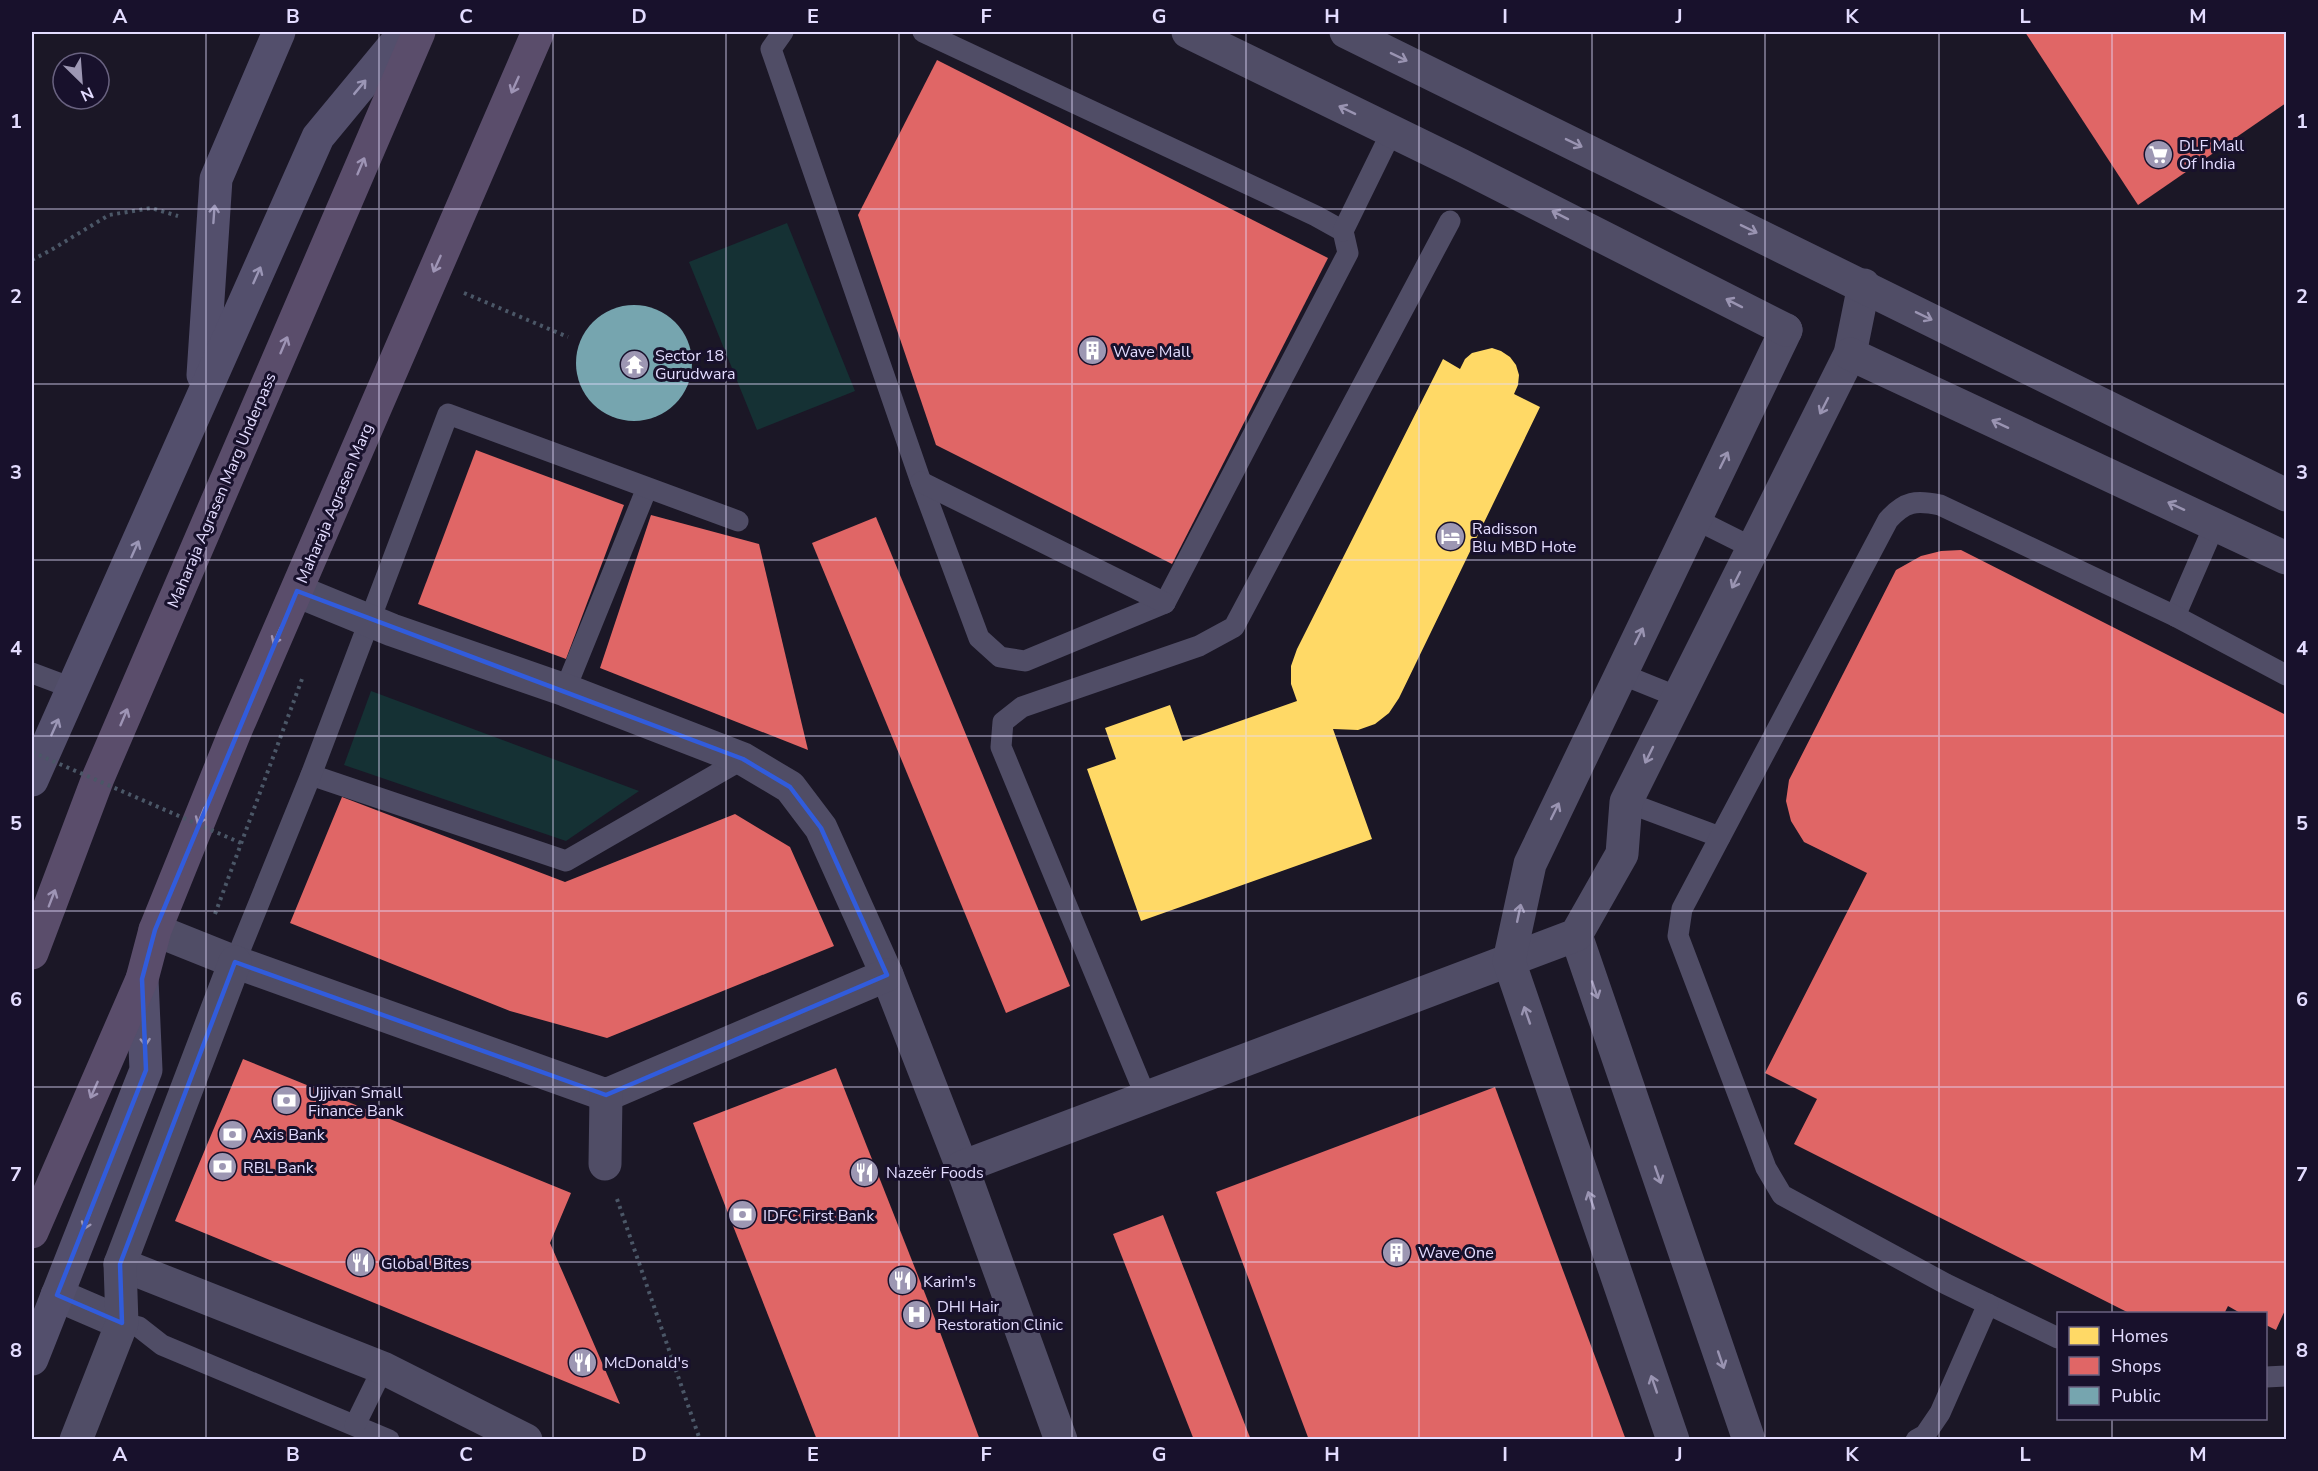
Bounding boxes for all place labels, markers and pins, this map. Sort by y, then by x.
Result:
place label: DLF Mall Of India [2179,135,2244,175]
supermarket icon: DLF Mall Of India [2142,138,2174,170]
building icon: Wave Mall [1076,335,1108,367]
place label: Wave Mall [1113,341,1191,363]
place label: Sector 18 Gurudwara [655,345,736,385]
temple icon: Sector 18 Gurudwara [618,348,650,380]
place label: Radisson Blu MBD Hote [1472,518,1576,558]
hotel icon: Radisson Blu MBD Hote [1435,521,1467,553]
place label: Ujjivan Small Finance Bank [308,1082,404,1122]
bank icon: Ujjivan Small Finance Bank [271,1085,303,1117]
bank icon: Axis Bank [216,1118,248,1150]
place label: Axis Bank [253,1124,326,1146]
bank icon: RBL Bank [206,1151,238,1183]
restaurant icon: Nazeër Foods [849,1156,881,1188]
place label: RBL Bank [243,1157,315,1179]
place label: Nazeër Foods [886,1162,984,1184]
bank icon: IDFC First Bank [726,1199,758,1231]
place label: IDFC First Bank [763,1205,875,1227]
building icon: Wave One [1381,1236,1413,1268]
place label: Wave One [1418,1242,1494,1264]
restaurant icon: Global Bites [344,1247,376,1279]
place label: Global Bites [381,1253,469,1275]
restaurant icon: Karim's [886,1265,918,1297]
place label: Karim's [923,1271,976,1293]
place label: DHI Hair Restoration Clinic [937,1296,1064,1336]
hospital icon: DHI Hair Restoration Clinic [900,1299,932,1331]
restaurant icon: McDonald's [567,1346,599,1378]
place label: McDonald's [604,1352,689,1374]

